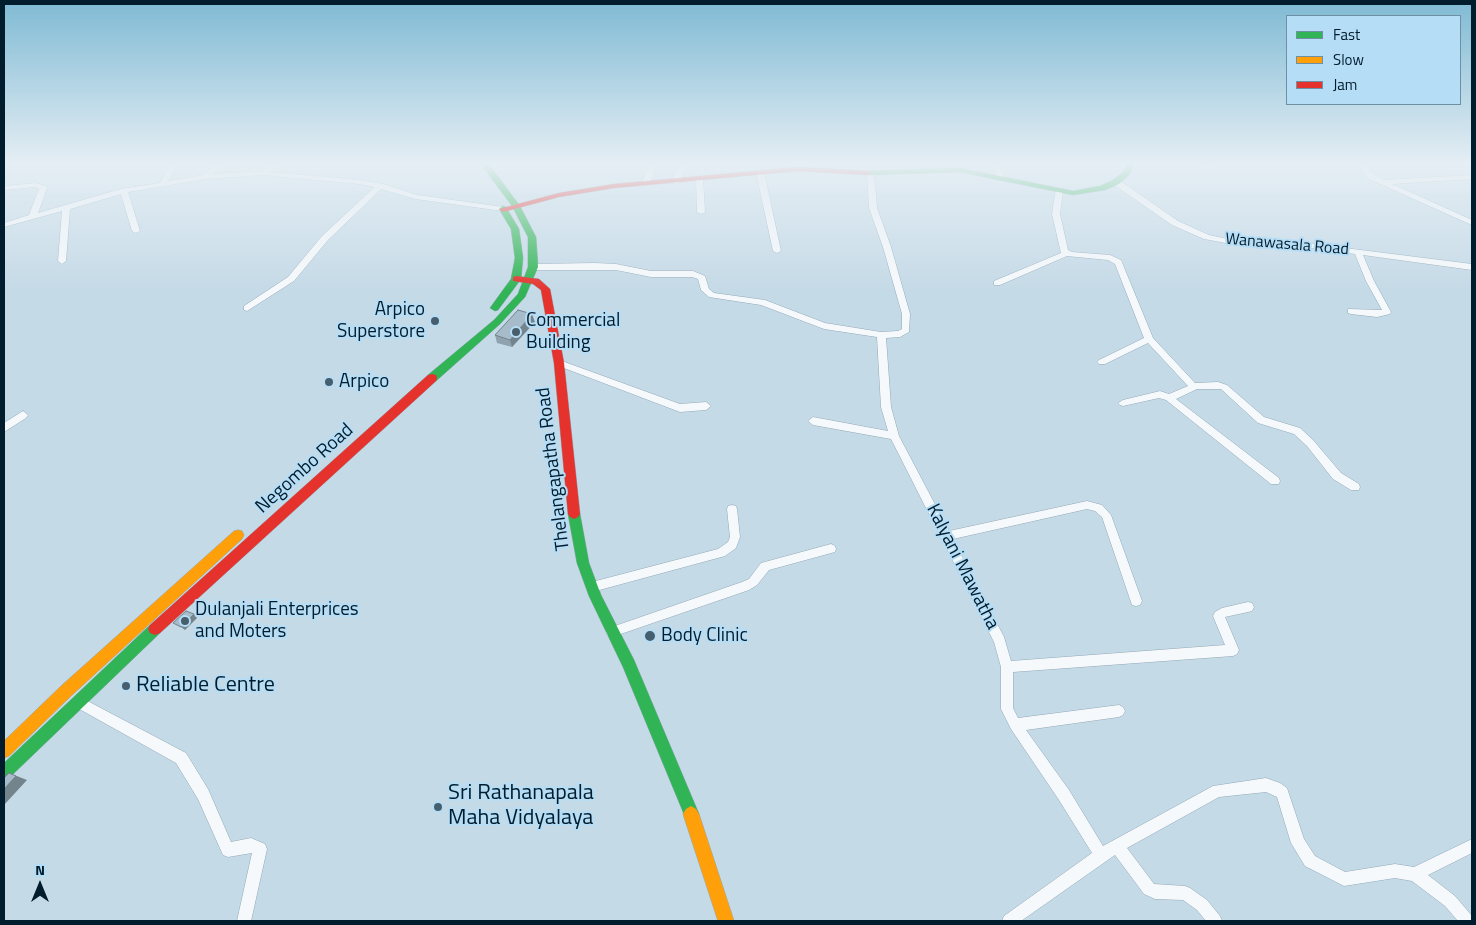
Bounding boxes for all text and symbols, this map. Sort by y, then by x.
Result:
legend [1286,15,1461,105]
text: Fast [1333,23,1360,46]
text: Slow [1333,48,1364,71]
text: Jam [1333,73,1357,96]
street label: Wanawasala Road [1224,230,1350,260]
place label: Arpico Superstore [337,299,425,343]
place label: Commercial Building [526,310,620,354]
marker: Arpico Superstore [429,315,441,327]
marker: Commercial Building [510,326,522,338]
place label: Arpico [339,371,389,393]
marker: Arpico [323,376,335,388]
street label: Thelangapatha Road [533,386,575,552]
street label: Negombo Road [252,419,358,519]
street label: Kalyani Mawatha [921,501,1003,633]
place label: Dulanjali Enterprices and Moters [195,599,359,643]
marker: Dulanjali Enterprices and Moters [179,615,191,627]
place label: Body Clinic [661,625,748,647]
marker: Body Clinic [643,629,657,643]
place label: Reliable Centre [136,673,275,699]
marker: Reliable Centre [120,680,132,692]
place label: Sri Rathanapala Maha Vidyalaya [448,781,594,832]
marker: Sri Rathanapala Maha Vidyalaya [432,801,444,813]
text: N [35,859,45,880]
north arrow [15,860,65,910]

